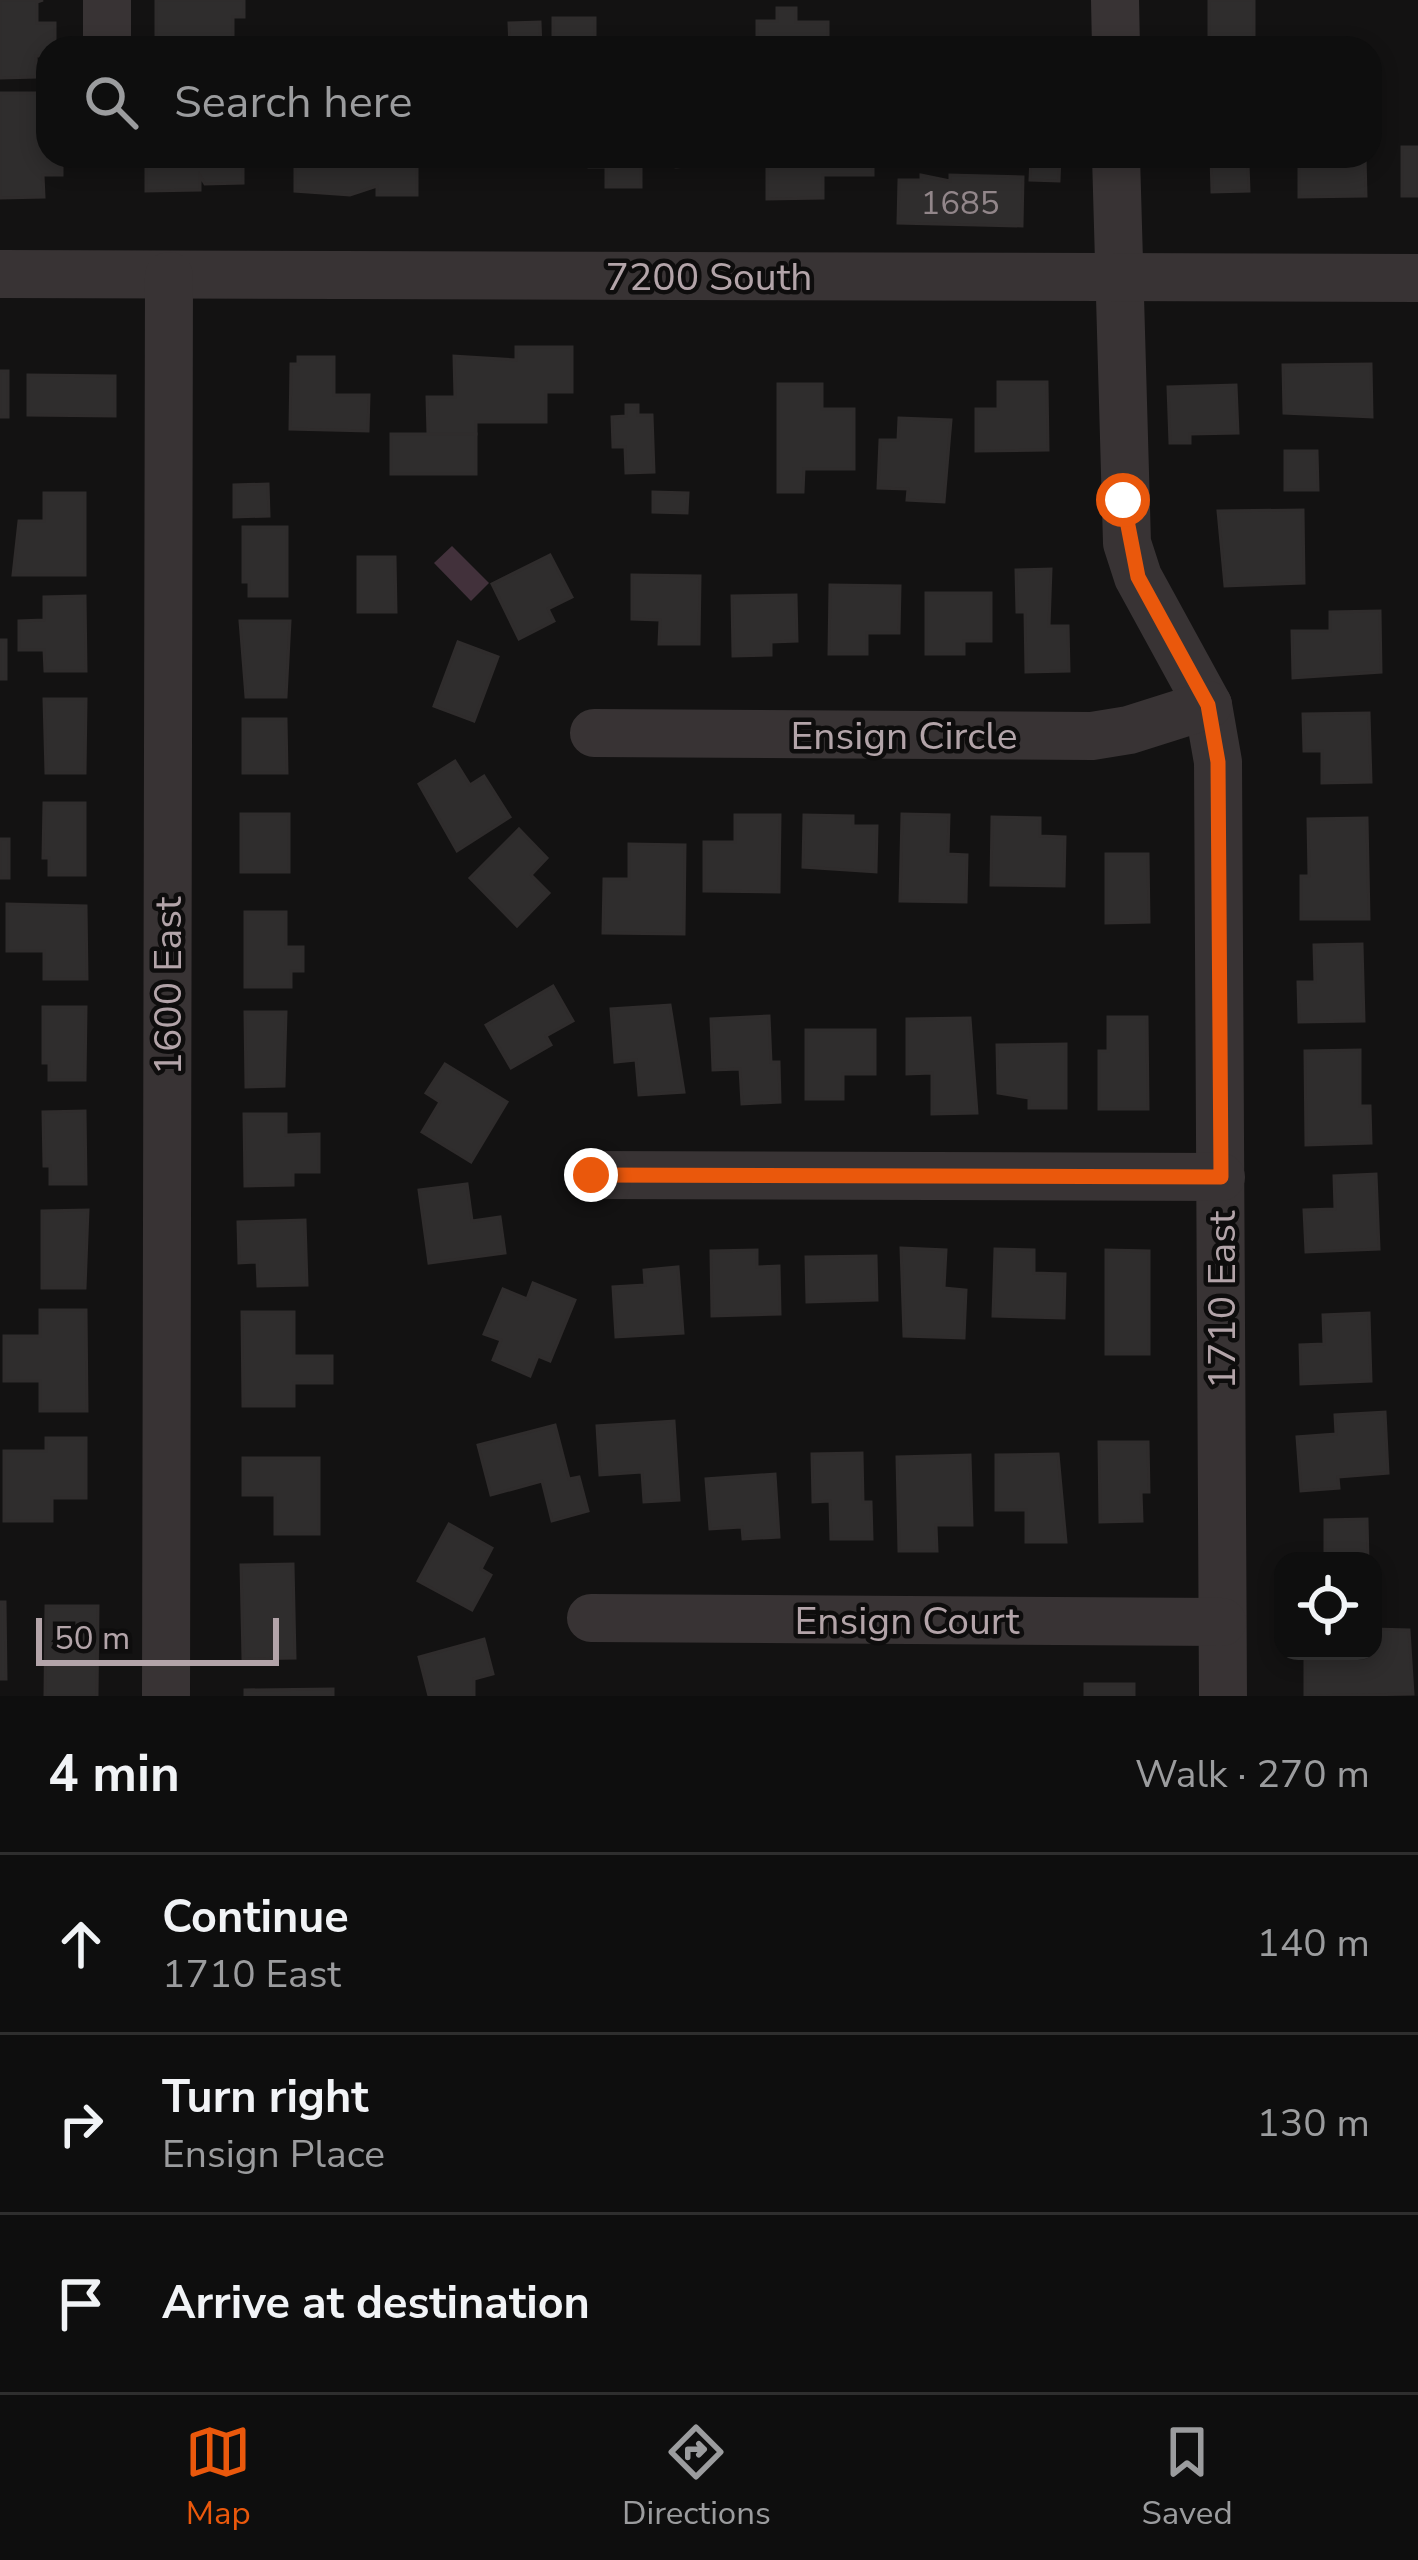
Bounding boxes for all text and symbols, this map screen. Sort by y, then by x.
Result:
search box [36,36,1382,168]
icon: search [78,69,144,135]
text: Search here [174,72,413,133]
house number: 1685 [920,181,1000,226]
street label: 7200 South [606,251,812,304]
route start [1096,473,1150,527]
street label: Ensign Circle [791,710,1017,763]
street label: 1600 East [142,896,195,1075]
route end [564,1148,618,1202]
street label: 1710 East [1196,1210,1249,1389]
map controls [1274,1552,1382,1660]
button: locate [1274,1552,1382,1660]
street label: Ensign Court [795,1595,1020,1648]
scale bar [36,1612,279,1665]
text: 50 m [54,1616,130,1661]
text: 4 min [48,1739,180,1809]
text: Walk · 270 m [1135,1748,1370,1801]
text: Continue [162,1887,349,1948]
icon: ahead [48,1911,114,1977]
text: 140 m [1256,1917,1370,1970]
text: 1710 East [162,1948,341,2001]
text: Turn right [162,2067,369,2128]
icon: right [48,2091,114,2157]
text: 130 m [1256,2097,1370,2150]
text: Ensign Place [162,2128,385,2181]
icon: arrive [48,2271,114,2337]
text: Arrive at destination [162,2273,590,2334]
tab: Map [185,2419,251,2536]
tab: Directions [622,2419,771,2536]
tab: Saved [1141,2419,1233,2536]

